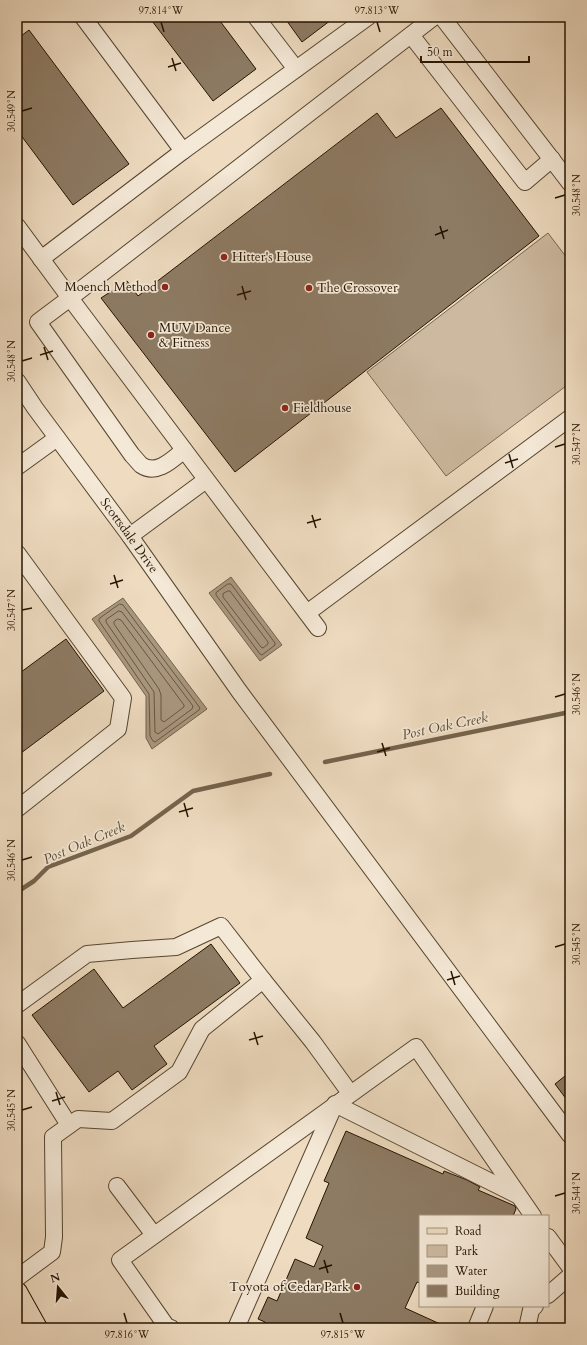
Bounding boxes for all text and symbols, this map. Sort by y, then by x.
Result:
text: 97.814°W [139,4,184,18]
text: 97.813°W [355,4,400,18]
scale bar [421,38,529,64]
text: 50 m [427,44,454,60]
text: 30.549°N [5,90,19,132]
text: 30.548°N [570,174,584,216]
place label: Hitter's House [232,248,312,266]
marker: Hitter's House [219,252,229,262]
place label: Moench Method [65,278,157,296]
place label: The Crossover [317,279,398,297]
marker: Moench Method [160,282,170,292]
marker: The Crossover [304,283,314,293]
place label: MUV Dance & Fitness [159,319,230,352]
marker: MUV Dance & Fitness [146,330,156,340]
text: 30.548°N [5,340,19,382]
place label: Fieldhouse [293,399,352,417]
marker: Fieldhouse [280,403,290,413]
text: 30.547°N [570,423,584,465]
street label: Scottsdale Drive [96,494,162,577]
text: 30.547°N [5,589,19,631]
text: 30.546°N [570,673,584,715]
water label: Post Oak Creek [400,708,490,744]
water label: Post Oak Creek [40,817,128,869]
text: 30.546°N [5,839,19,881]
text: 30.545°N [570,923,584,965]
text: 30.545°N [5,1089,19,1131]
text: 30.544°N [570,1172,584,1214]
legend [419,1215,549,1307]
text: Road [455,1223,482,1239]
text: Park [455,1243,479,1259]
text: Water [454,1263,488,1279]
north arrow [38,1267,78,1307]
text: N [48,1269,62,1286]
place label: Toyota of Cedar Park [229,1278,349,1296]
marker: Toyota of Cedar Park [352,1282,362,1292]
text: Building [455,1283,500,1299]
text: 97.816°W [105,1328,150,1342]
text: 97.815°W [321,1328,366,1342]

